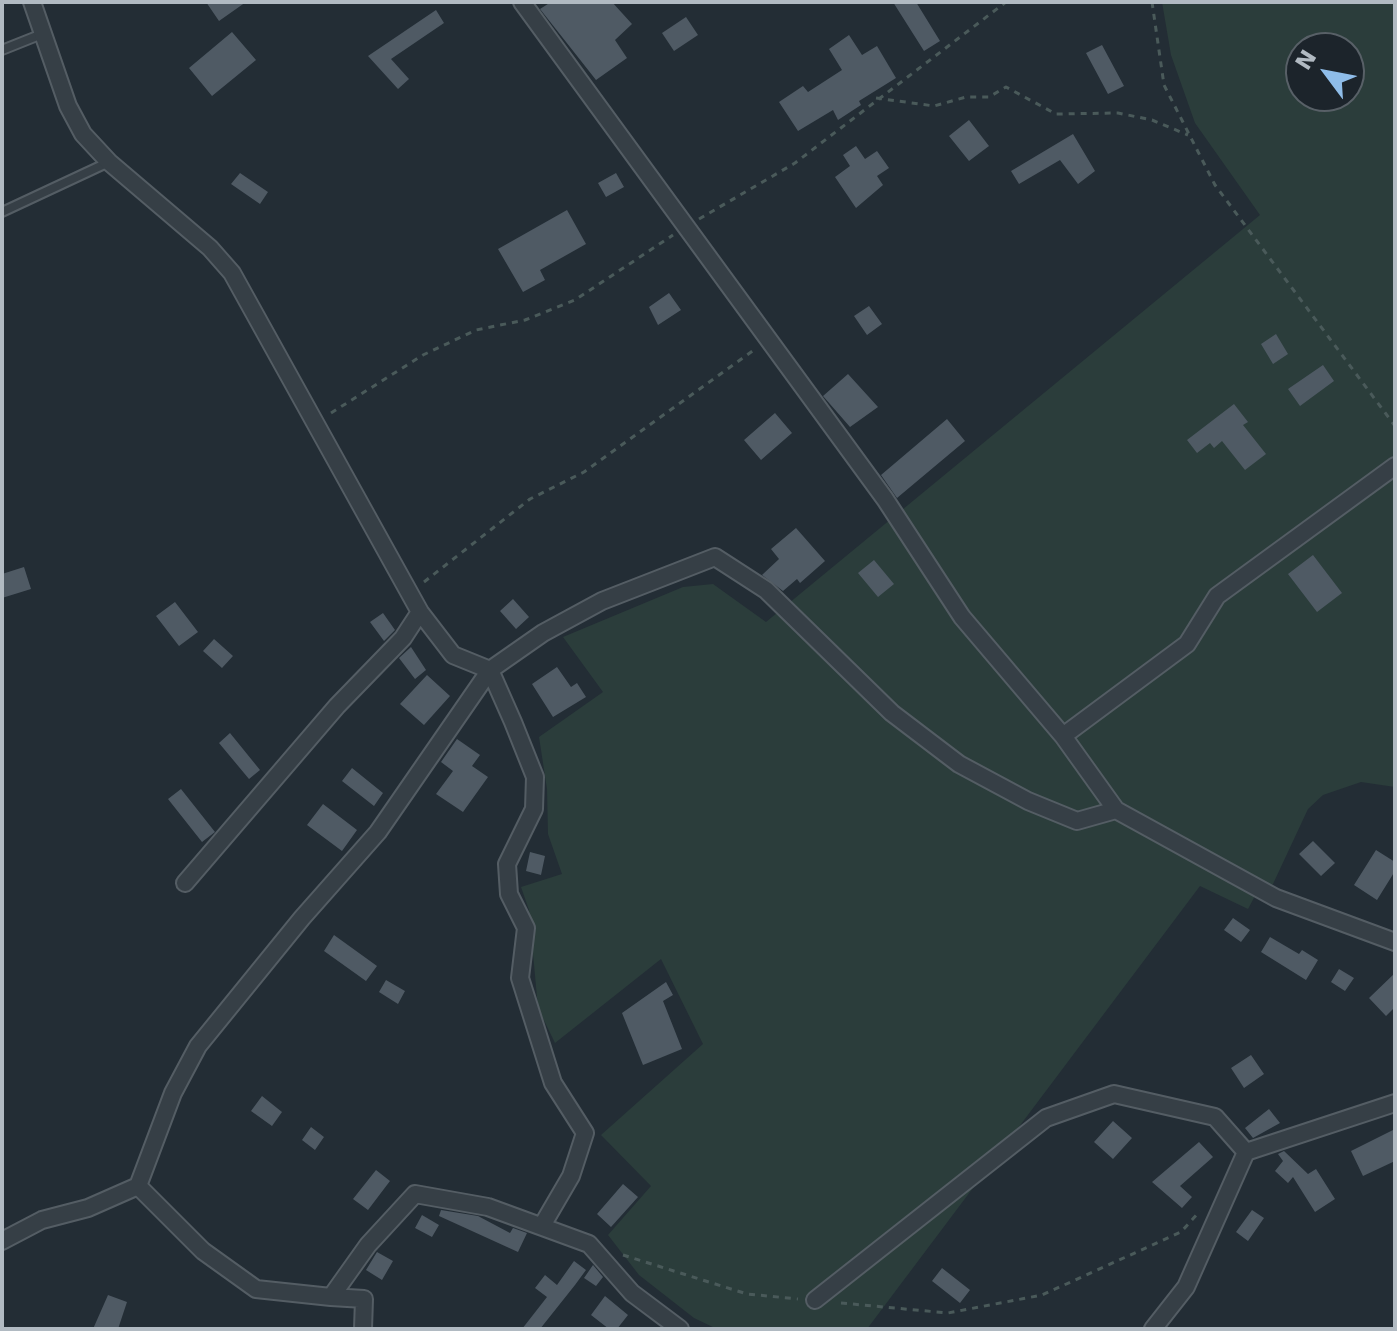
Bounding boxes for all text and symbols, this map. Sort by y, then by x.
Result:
north arrow [1285,32,1365,112]
text: N [1290,46,1321,75]

